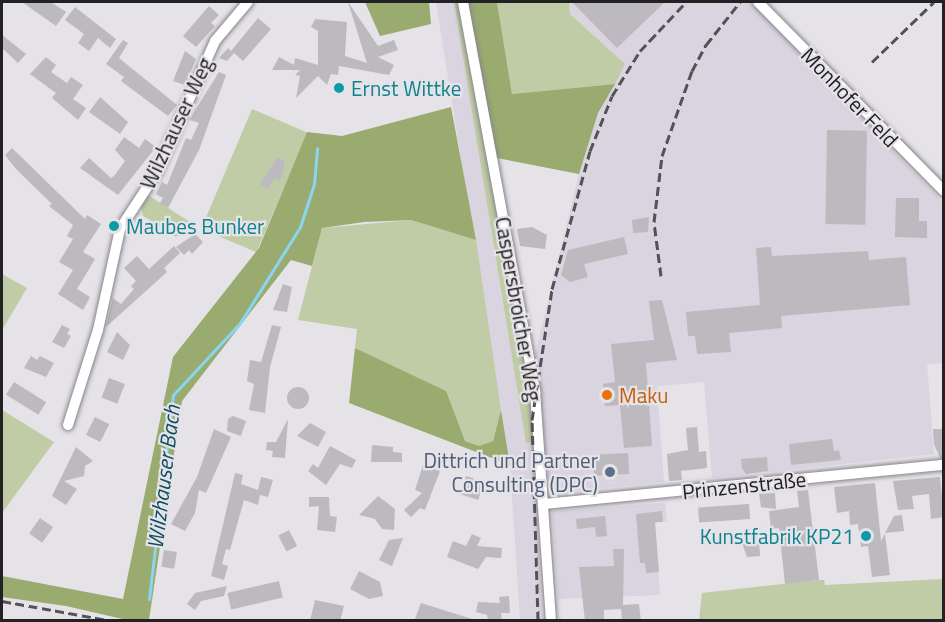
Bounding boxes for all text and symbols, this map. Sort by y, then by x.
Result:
street label: Monhofer Feld [796,42,904,152]
street label: Wilzhauser Weg [134,53,218,193]
place label: Ernst Wittke [351,75,461,101]
marker: Ernst Wittke [332,81,346,95]
place label: Maubes Bunker [126,213,264,239]
street label: Caspersbroicher Weg [490,215,548,403]
marker: Maubes Bunker [107,219,121,233]
place label: Maku [619,382,668,408]
marker: Maku [600,388,614,402]
water label: Wilzhauser Bach [142,404,186,550]
place label: Dittrich und Partner Consulting (DPC) [423,447,598,497]
marker: Dittrich und Partner Consulting (DPC) [603,465,617,479]
street label: Prinzenstraße [681,466,807,504]
place label: Kunstfabrik KP21 [700,523,854,549]
marker: Kunstfabrik KP21 [859,529,873,543]

